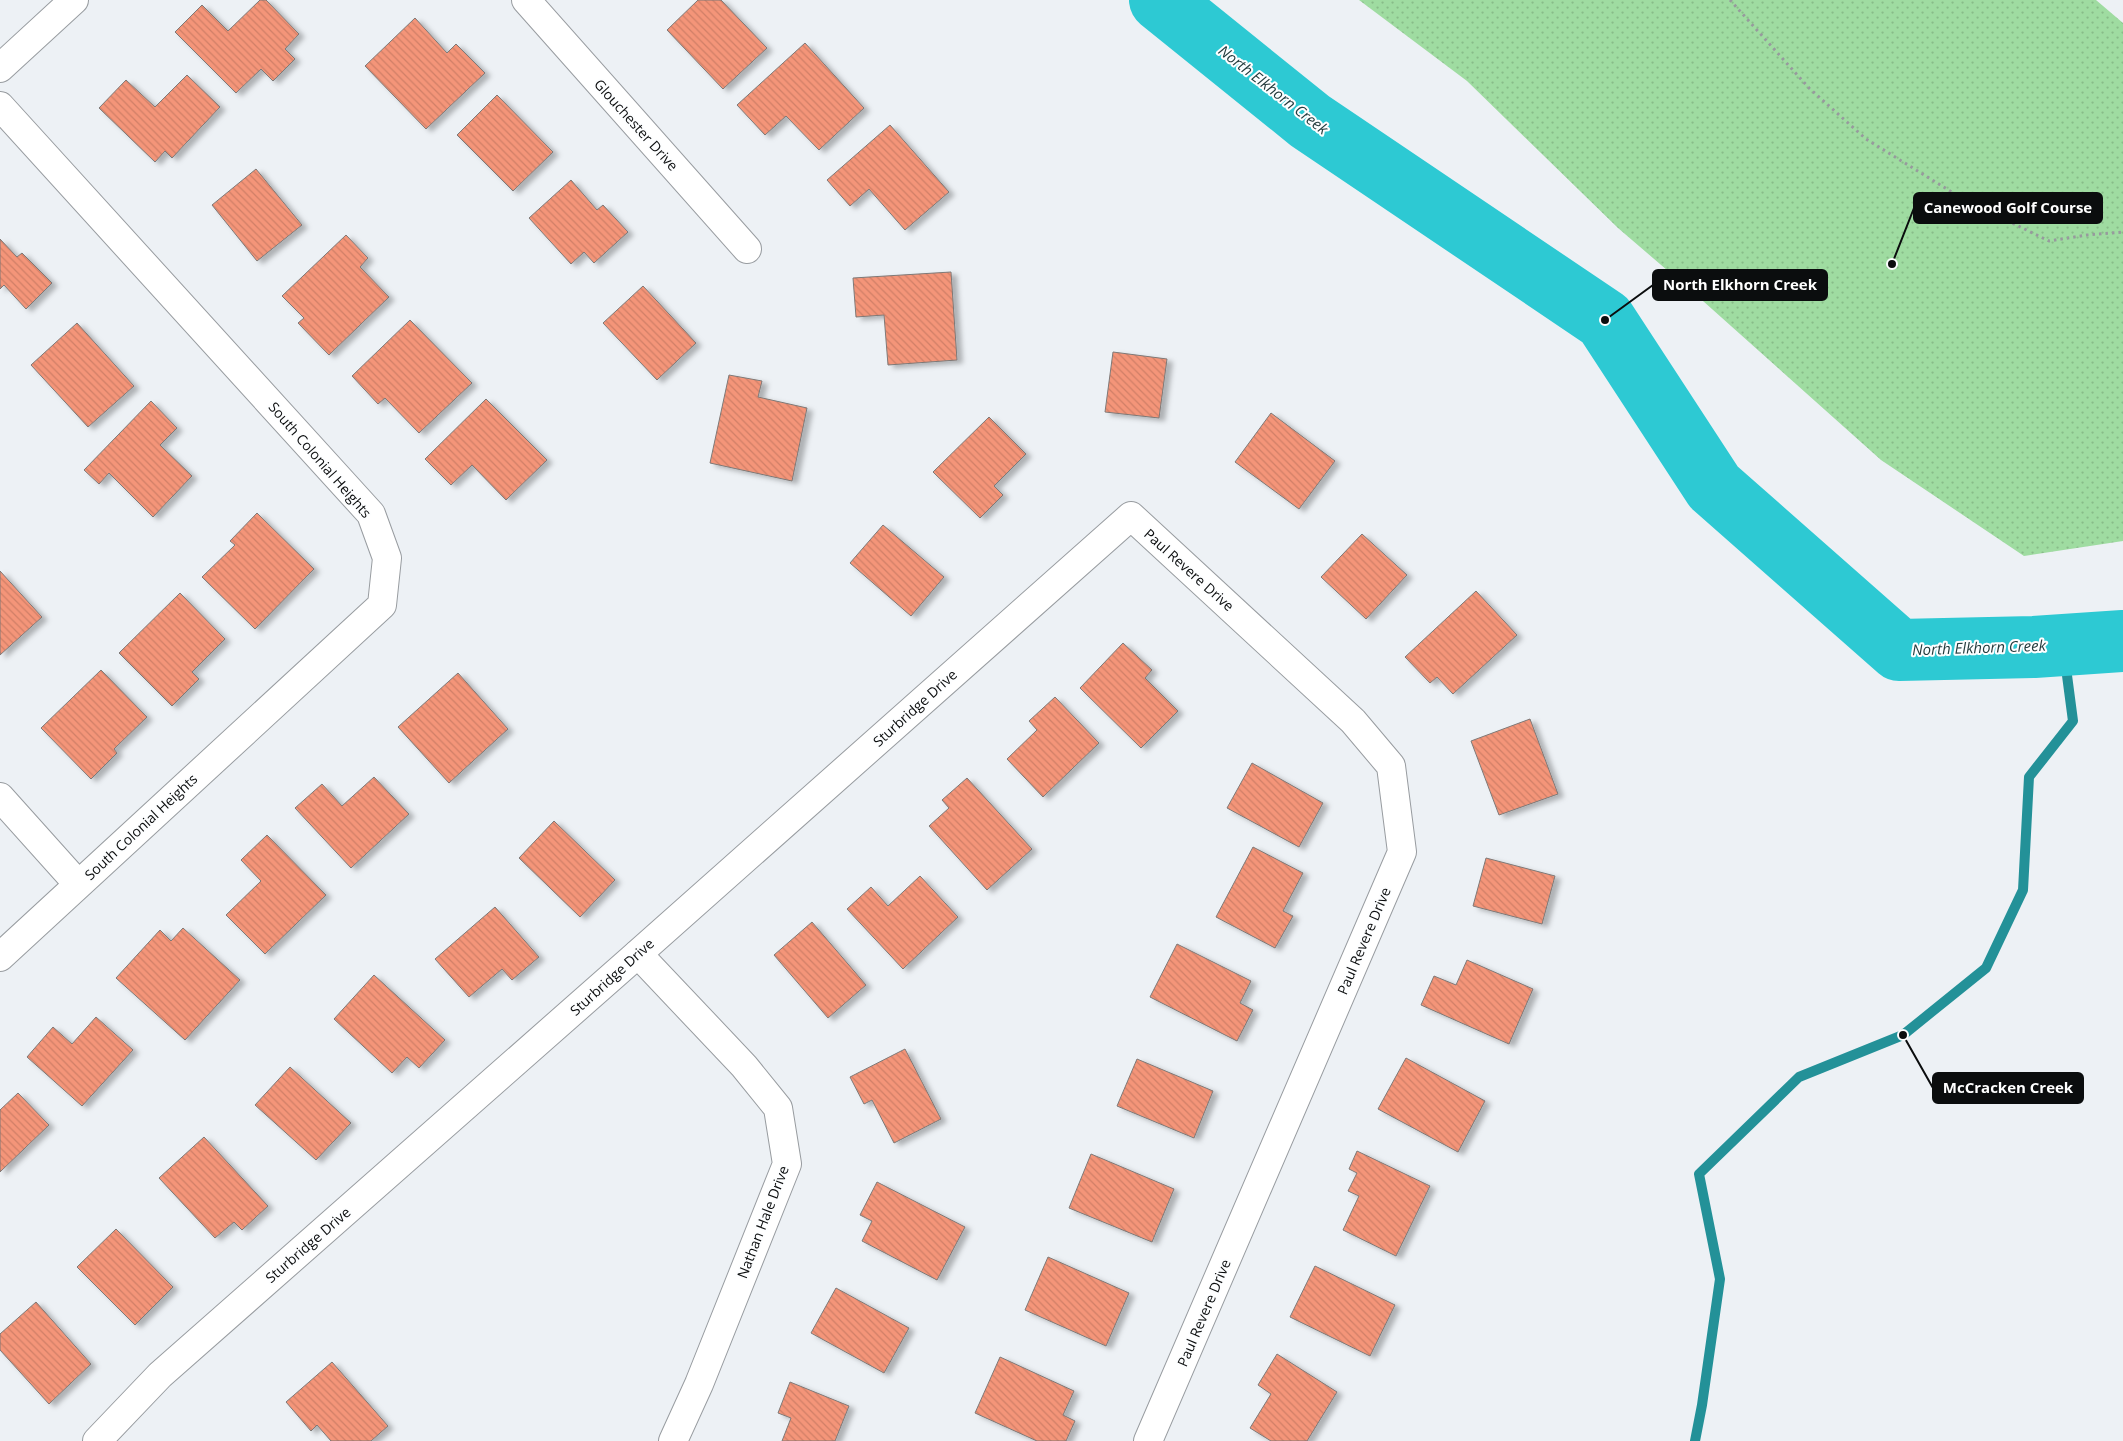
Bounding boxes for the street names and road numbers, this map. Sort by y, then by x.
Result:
street label: Glouchester Drive [590,75,683,175]
street label: South Colonial Heights [265,398,376,522]
street label: Paul Revere Drive [1140,524,1238,615]
street label: Sturbridge Drive [869,665,961,750]
street label: South Colonial Heights [80,769,201,884]
street label: Paul Revere Drive [1332,884,1395,997]
street label: Sturbridge Drive [566,934,658,1019]
street label: Nathan Hale Drive [732,1163,793,1281]
street label: Sturbridge Drive [261,1202,354,1287]
street label: Paul Revere Drive [1172,1256,1235,1369]

